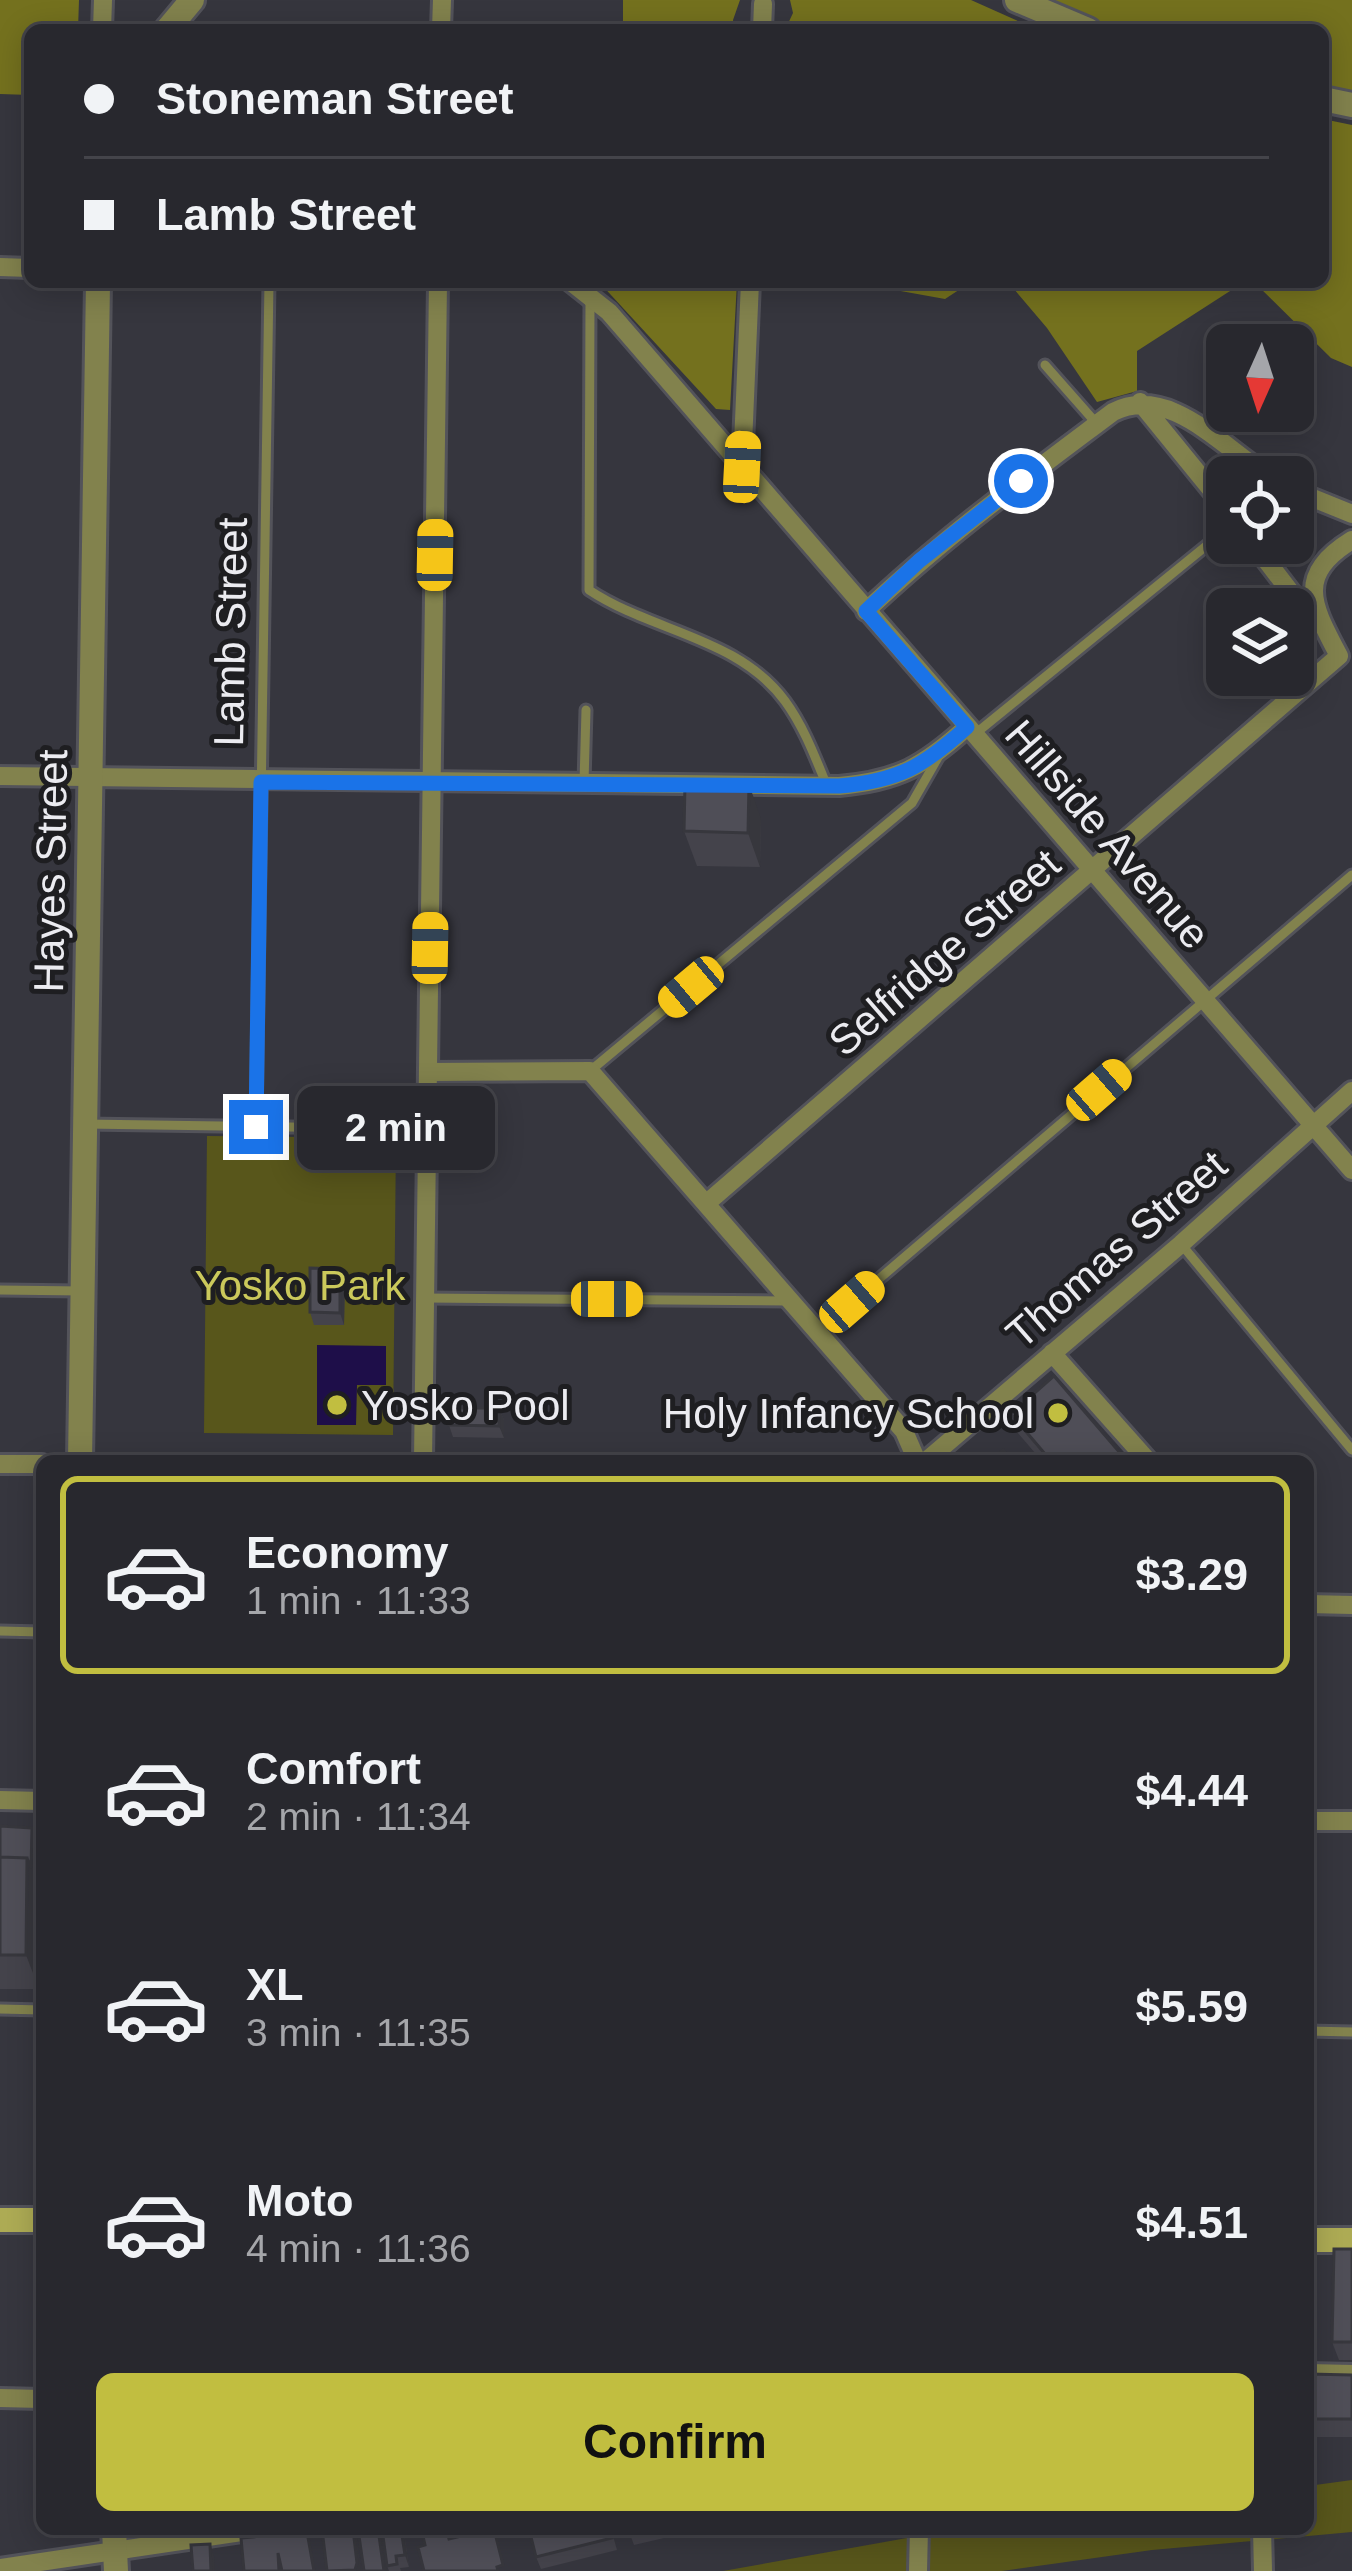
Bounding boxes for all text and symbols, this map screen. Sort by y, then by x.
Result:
text: Stoneman Street [156,73,514,124]
text: Lamb Street [156,189,416,240]
north arrow [1206,324,1314,432]
map controls [1206,324,1314,696]
car [722,430,762,504]
route start [994,454,1048,508]
button: locate [1206,456,1314,564]
street label: Lamb Street [205,517,256,747]
car [416,519,454,591]
button: layers [1206,588,1314,696]
street label: Hillside Avenue [996,711,1219,958]
street label: Hayes Street [25,749,76,993]
street label: Selfridge Street [820,839,1069,1065]
car [411,912,449,984]
car [652,950,730,1024]
car [1060,1053,1138,1127]
callout: 2 min [298,1085,496,1169]
route end [229,1100,283,1154]
text: 2 min [345,1106,447,1149]
street label: Thomas Street [997,1141,1236,1357]
park label: Yosko Park [195,1262,406,1309]
car [813,1265,891,1339]
car [571,1281,643,1317]
place label: Yosko Pool [361,1382,570,1429]
place label: Holy Infancy School [663,1390,1034,1437]
marker: Yosko Pool [324,1392,350,1418]
marker: Holy Infancy School [1045,1400,1071,1426]
icon: car [102,1521,210,1629]
text: Economy [246,1527,449,1578]
text: $3.29 [1135,1549,1248,1600]
text: 1 min · 11:33 [246,1579,471,1622]
icon: car [102,1737,210,1845]
text: Comfort [246,1743,421,1794]
text: $4.44 [1135,1765,1248,1816]
text: 2 min · 11:34 [246,1795,471,1838]
icon: car [102,1953,210,2061]
text: XL [246,1959,304,2010]
text: $5.59 [1135,1981,1248,2032]
text: 3 min · 11:35 [246,2011,471,2054]
icon: car [102,2169,210,2277]
text: Moto [246,2175,353,2226]
text: $4.51 [1135,2197,1248,2248]
text: 4 min · 11:36 [246,2227,471,2270]
button: Confirm [96,2373,1254,2511]

